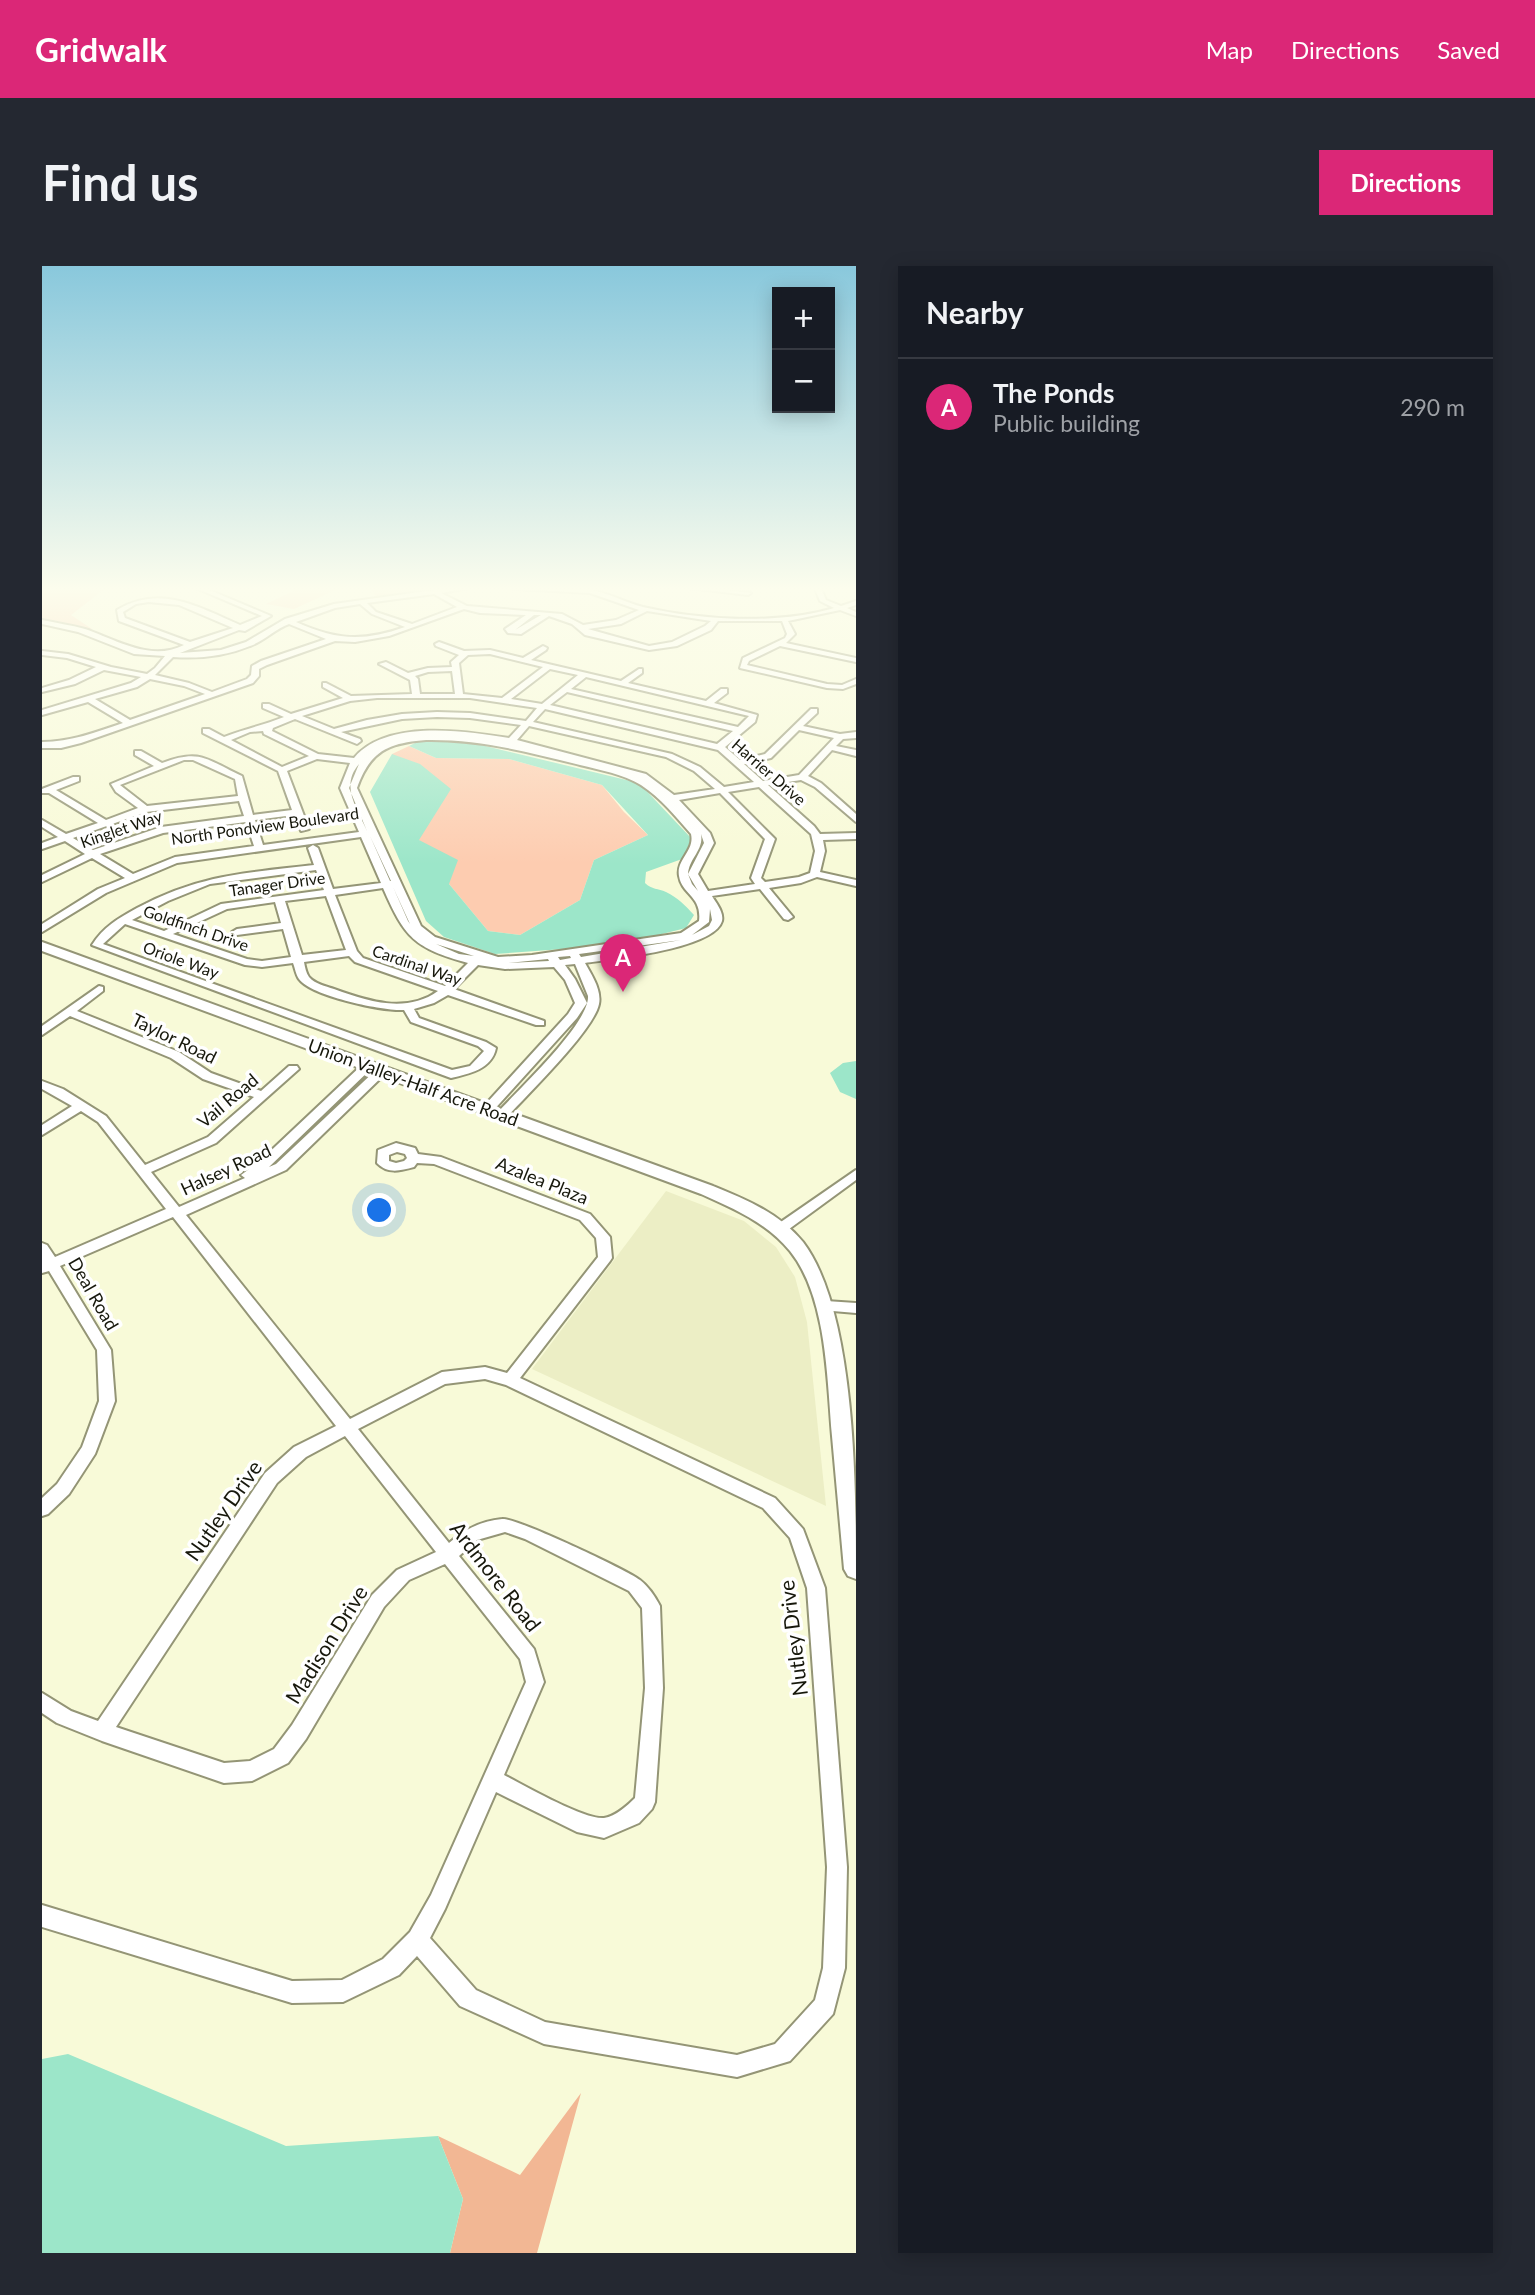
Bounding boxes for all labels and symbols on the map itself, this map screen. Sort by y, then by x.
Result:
street label: Harrier Drive [729,734,810,809]
street label: North Pondview Boulevard [170,803,360,848]
street label: Kinglet Way [77,805,165,851]
street label: Tanager Drive [228,867,326,900]
street label: Goldfinch Drive [141,901,251,954]
pin: A [600,934,646,992]
street label: Oriole Way [141,937,222,982]
street label: Cardinal Way [370,940,465,989]
street label: Taylor Road [128,1008,220,1068]
street label: Union Valley-Half Acre Road [305,1034,522,1130]
street label: Vail Road [192,1068,262,1132]
street label: Halsey Road [177,1139,274,1200]
street label: Azalea Plaza [493,1152,592,1209]
your location [362,1193,396,1227]
street label: Deal Road [64,1253,124,1334]
street label: Nutley Drive [179,1455,266,1565]
street label: Ardmore Road [446,1516,547,1636]
street label: Nutley Drive [773,1579,812,1698]
street label: Madison Drive [279,1581,372,1708]

